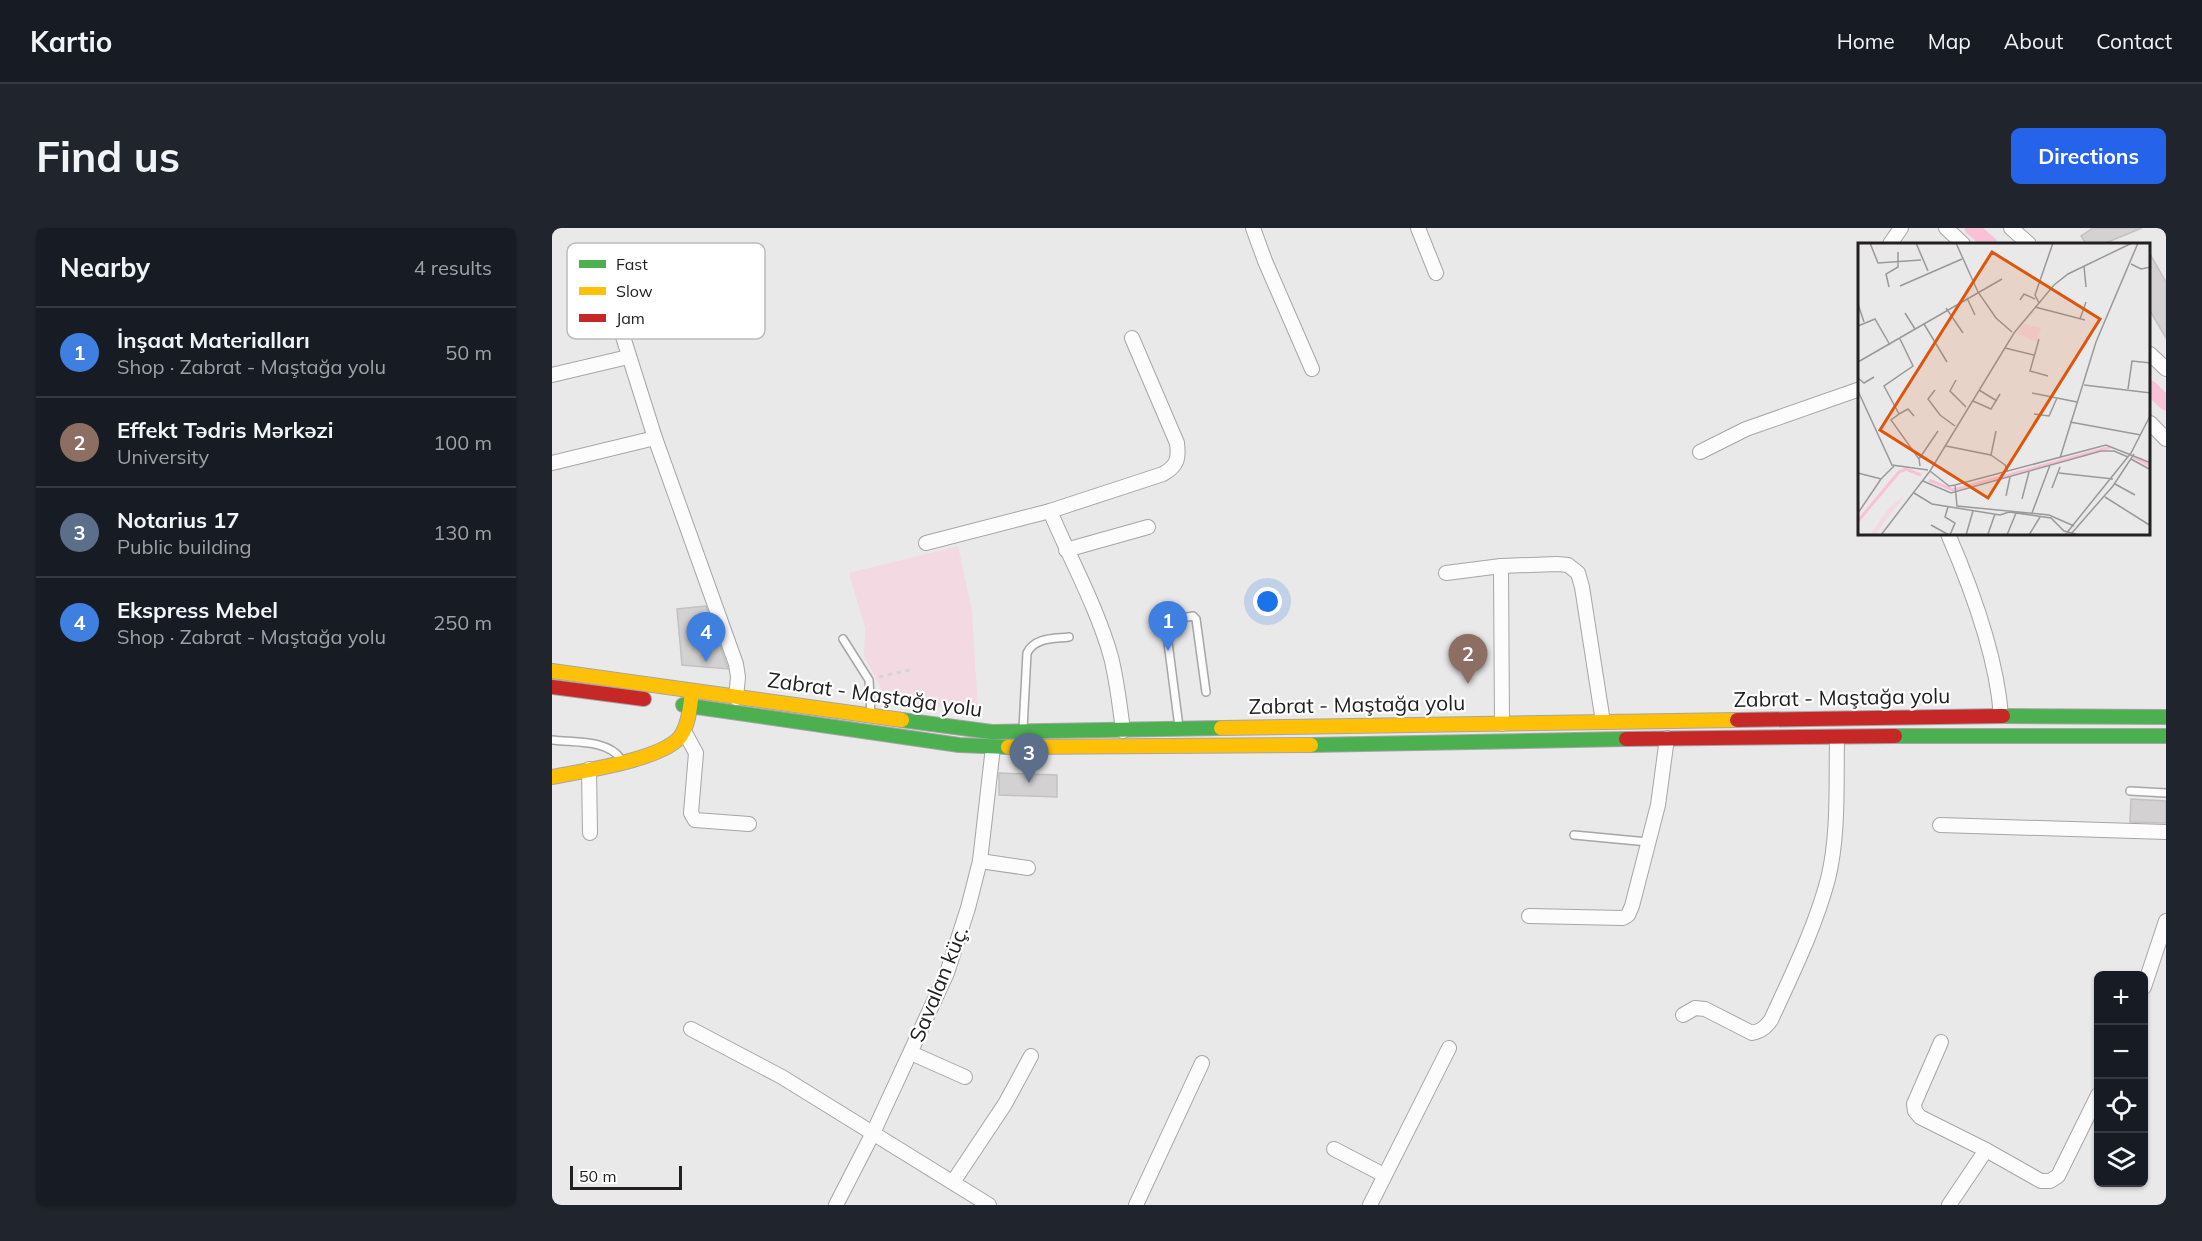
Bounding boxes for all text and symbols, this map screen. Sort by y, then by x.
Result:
text: Kartio [30,24,112,59]
text: Home [1837,28,1895,54]
text: Map [1928,28,1971,54]
text: About [2004,28,2063,54]
text: Contact [2096,28,2172,54]
button: Directions [2011,128,2166,184]
text: Find us [36,130,180,183]
legend [567,243,765,339]
inset map [1858,243,2151,536]
text: Nearby [60,251,150,284]
text: Fast [616,254,648,274]
text: 4 results [414,255,492,280]
text: Slow [616,281,653,301]
text: Jam [616,308,645,328]
text: İnşaat Materialları [117,326,310,354]
text: 1 [74,340,86,365]
text: 50 m [445,340,492,365]
text: Shop · Zabrat - Maştağa yolu [117,354,386,379]
text: Effekt Tədris Mərkəzi [117,416,334,444]
text: 2 [74,430,86,455]
text: 100 m [433,430,492,455]
text: University [117,444,209,469]
text: Notarius 17 [117,506,239,534]
text: 3 [74,520,86,545]
text: 130 m [433,520,492,545]
text: Public building [117,534,252,559]
your location [1253,587,1282,616]
text: Ekspress Mebel [117,596,278,624]
pin: 1 [1148,602,1188,651]
text: 4 [74,610,86,635]
text: 250 m [433,610,492,635]
pin: 4 [686,612,726,662]
text: Shop · Zabrat - Maştağa yolu [117,624,386,649]
pin: 2 [1448,634,1488,684]
street label: Zabrat - Maştağa yolu [766,666,984,722]
street label: Zabrat - Maştağa yolu [1733,682,1951,712]
street label: Zabrat - Maştağa yolu [1248,689,1466,719]
pin: 3 [1010,734,1048,783]
street label: Savalan küç. [903,922,973,1045]
map controls [2094,971,2148,1187]
button: + [2094,971,2148,1025]
button: − [2094,1025,2148,1079]
button: locate [2094,1079,2148,1133]
button: layers [2094,1133,2148,1187]
scale bar [570,1163,682,1190]
text: 50 m [579,1166,616,1186]

